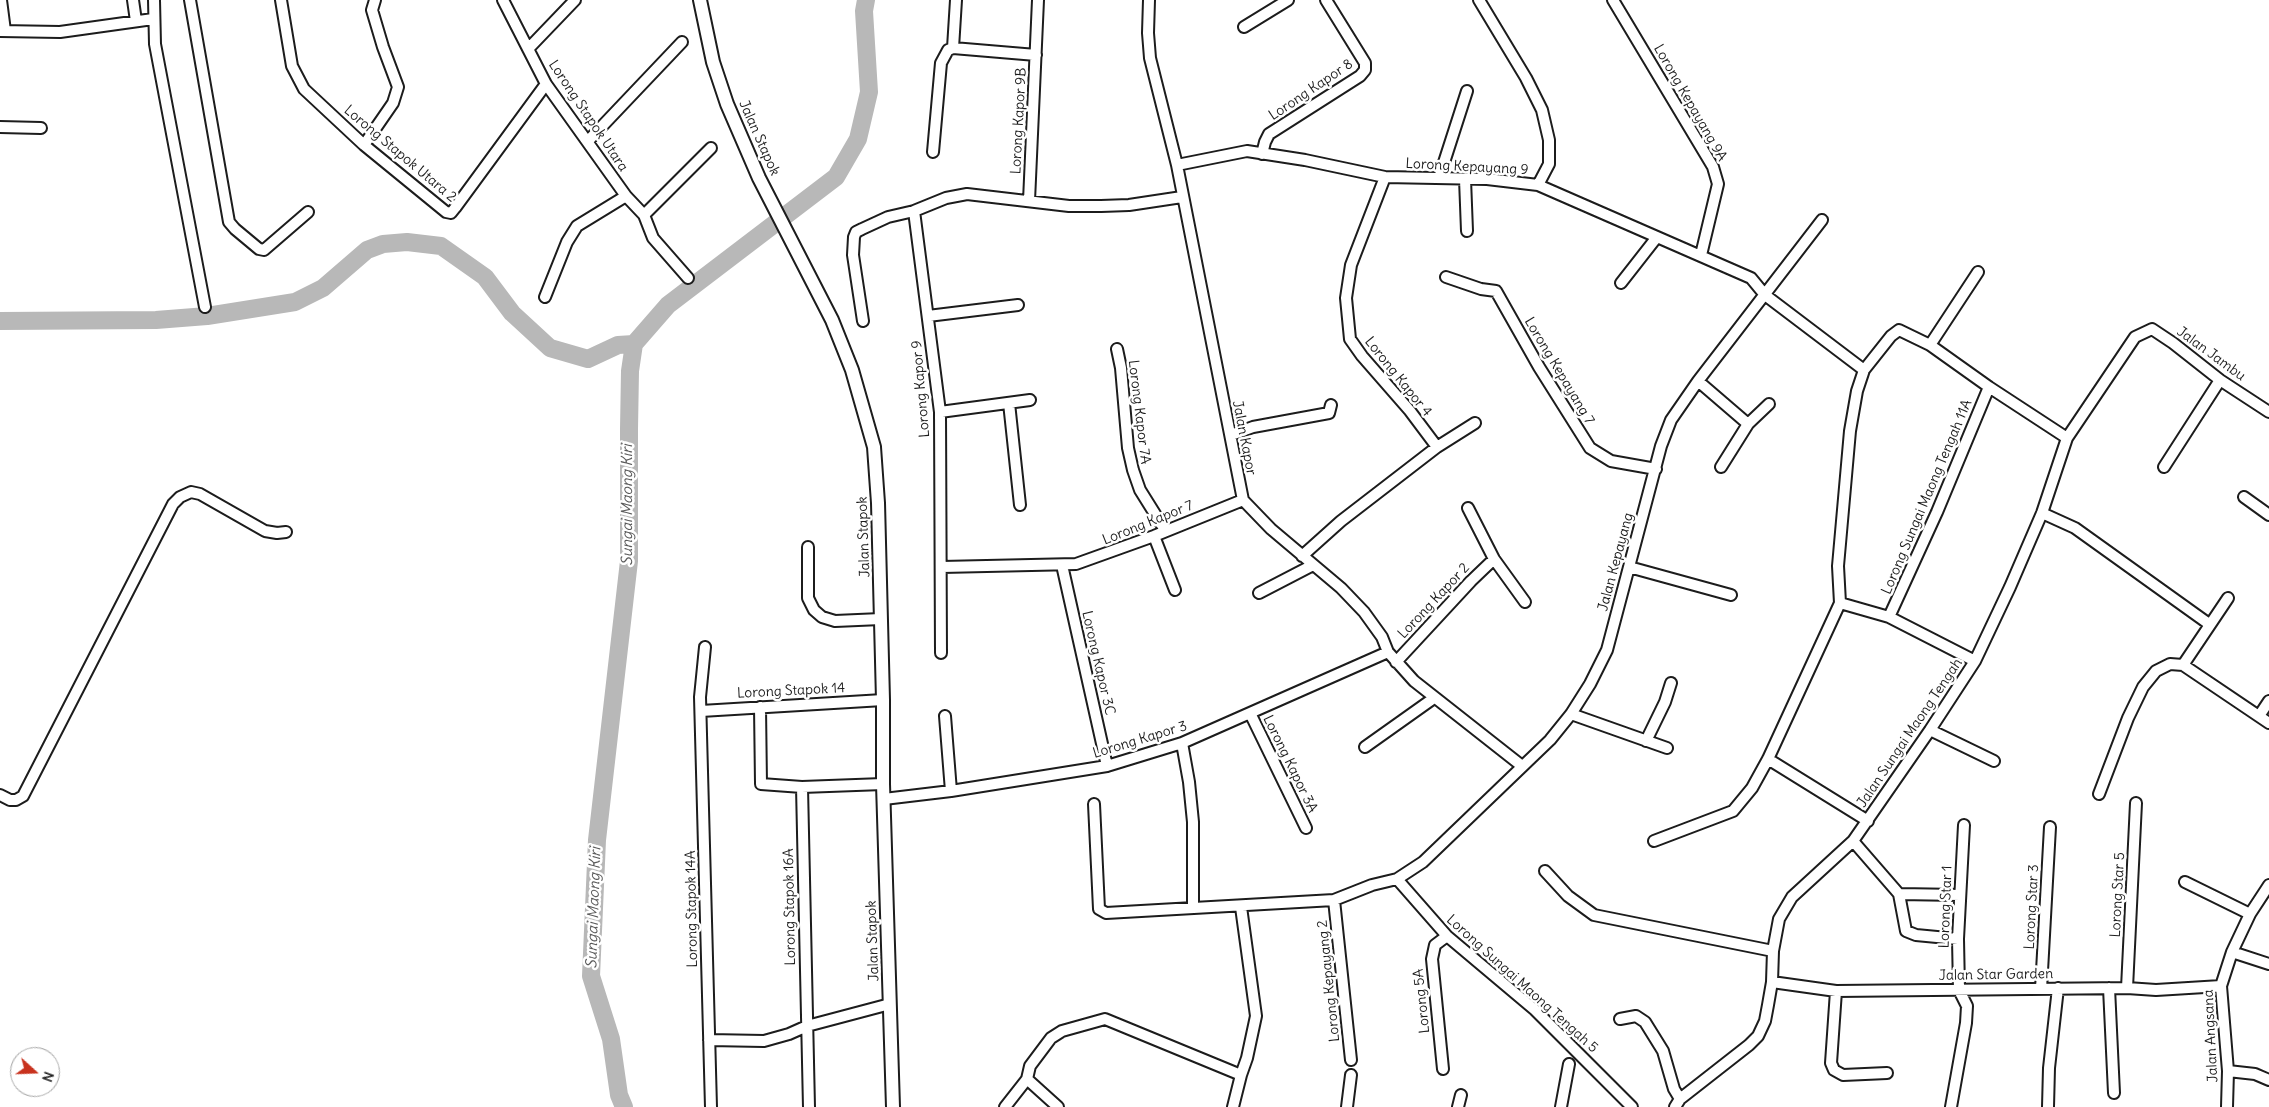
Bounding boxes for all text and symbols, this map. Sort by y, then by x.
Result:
street label: Lorong Kepayang 9A [1650,42,1730,164]
street label: Lorong Kapor 8 [1266,56,1356,124]
street label: Lorong Stapok Utara [545,57,631,175]
street label: Lorong Kapor 9B [1008,67,1030,175]
street label: Jalan Stapok [735,98,783,178]
street label: Lorong Stapok Utara 2 [340,102,460,206]
street label: Lorong Kepayang 9 [1405,155,1529,179]
street label: Lorong Kepayang 7 [1520,314,1598,428]
street label: Jalan Jambu [2173,323,2249,385]
street label: Lorong Kapor 4 [1361,334,1435,420]
street label: Lorong Kapor 9 [908,340,934,438]
street label: Lorong Kapor 7A [1124,359,1154,465]
street label: Lorong Sungai Maong Tengah 11A [1878,397,1976,597]
street label: Jalan Kapor [1229,399,1259,477]
water label: Sungai Maong Kiri [619,444,637,566]
street label: Jalan Stapok [854,496,874,578]
street label: Lorong Kapor 7 [1100,497,1196,549]
street label: Jalan Kepayang [1595,511,1637,613]
street label: Lorong Kapor 2 [1395,560,1473,642]
street label: Lorong Kapor 3C [1078,609,1118,717]
street label: Jalan Sungai Maong Tengah [1854,655,1966,811]
street label: Lorong Stapok 14 [737,680,845,702]
street label: Lorong Kapor 3A [1259,713,1321,815]
street label: Lorong Kapor 3 [1091,718,1189,762]
water label: Sungai Maong Kiri [583,847,605,969]
street label: Lorong Stapok 16A [781,848,799,966]
street label: Lorong Stapok 14A [683,850,701,968]
street label: Lorong Star 5 [2107,852,2129,938]
street label: Lorong Star 3 [2021,864,2043,950]
street label: Lorong Star 1 [1936,865,1956,949]
street label: Jalan Stapok [863,900,883,982]
street label: Lorong Sungai Maong Tengah 5 [1443,912,1601,1056]
street label: Lorong Kepayang 2 [1314,919,1344,1043]
street label: Jalan Star Garden [1939,966,2053,984]
street label: Lorong 5A [1410,968,1434,1034]
street label: Jalan Angsana [2200,989,2222,1083]
north arrow [10,1047,60,1097]
text: N [38,1069,58,1084]

